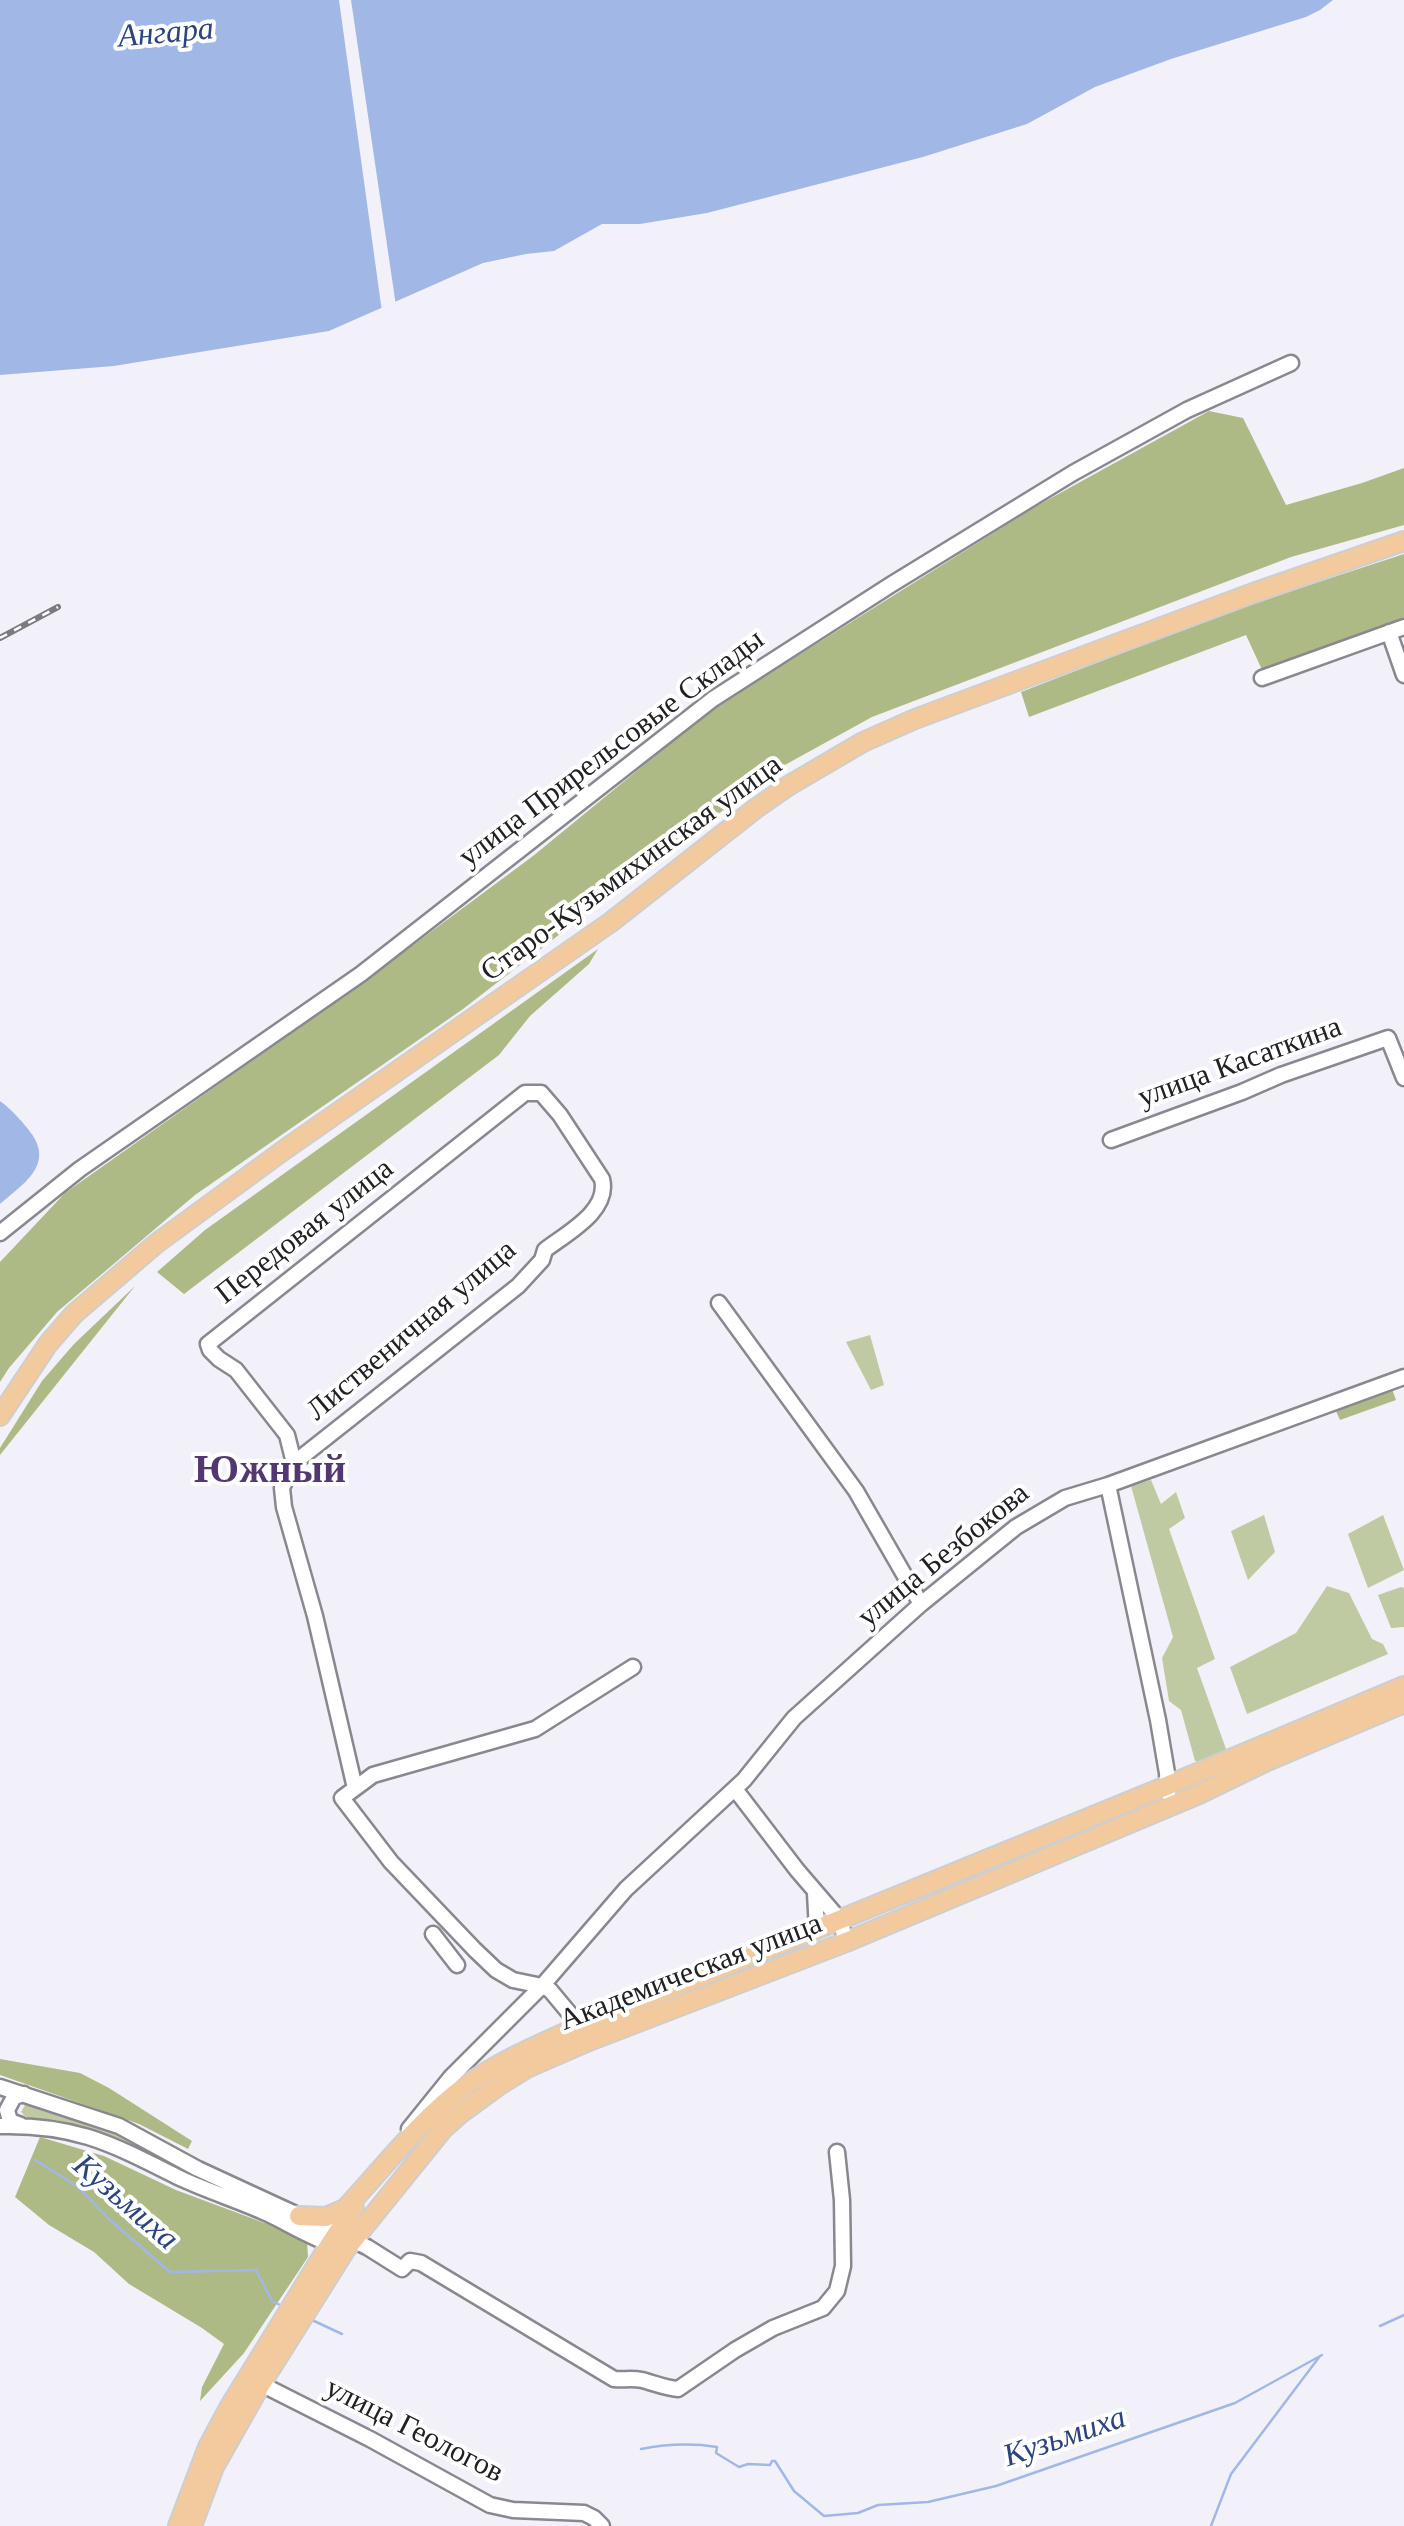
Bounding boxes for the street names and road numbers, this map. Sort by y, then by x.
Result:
street label: улица Прирельсовые Склады [452,622,772,876]
street label: Старо-Кузьмихинская улица [475,748,789,990]
street label: улица Касаткина [1133,1010,1347,1116]
street label: Передовая улица [209,1151,401,1313]
street label: Лиственичная улица [300,1233,524,1429]
street label: улица Безбокова [851,1476,1037,1636]
street label: Академическая улица [555,1906,827,2040]
street label: улица Геологов [319,2371,509,2491]

